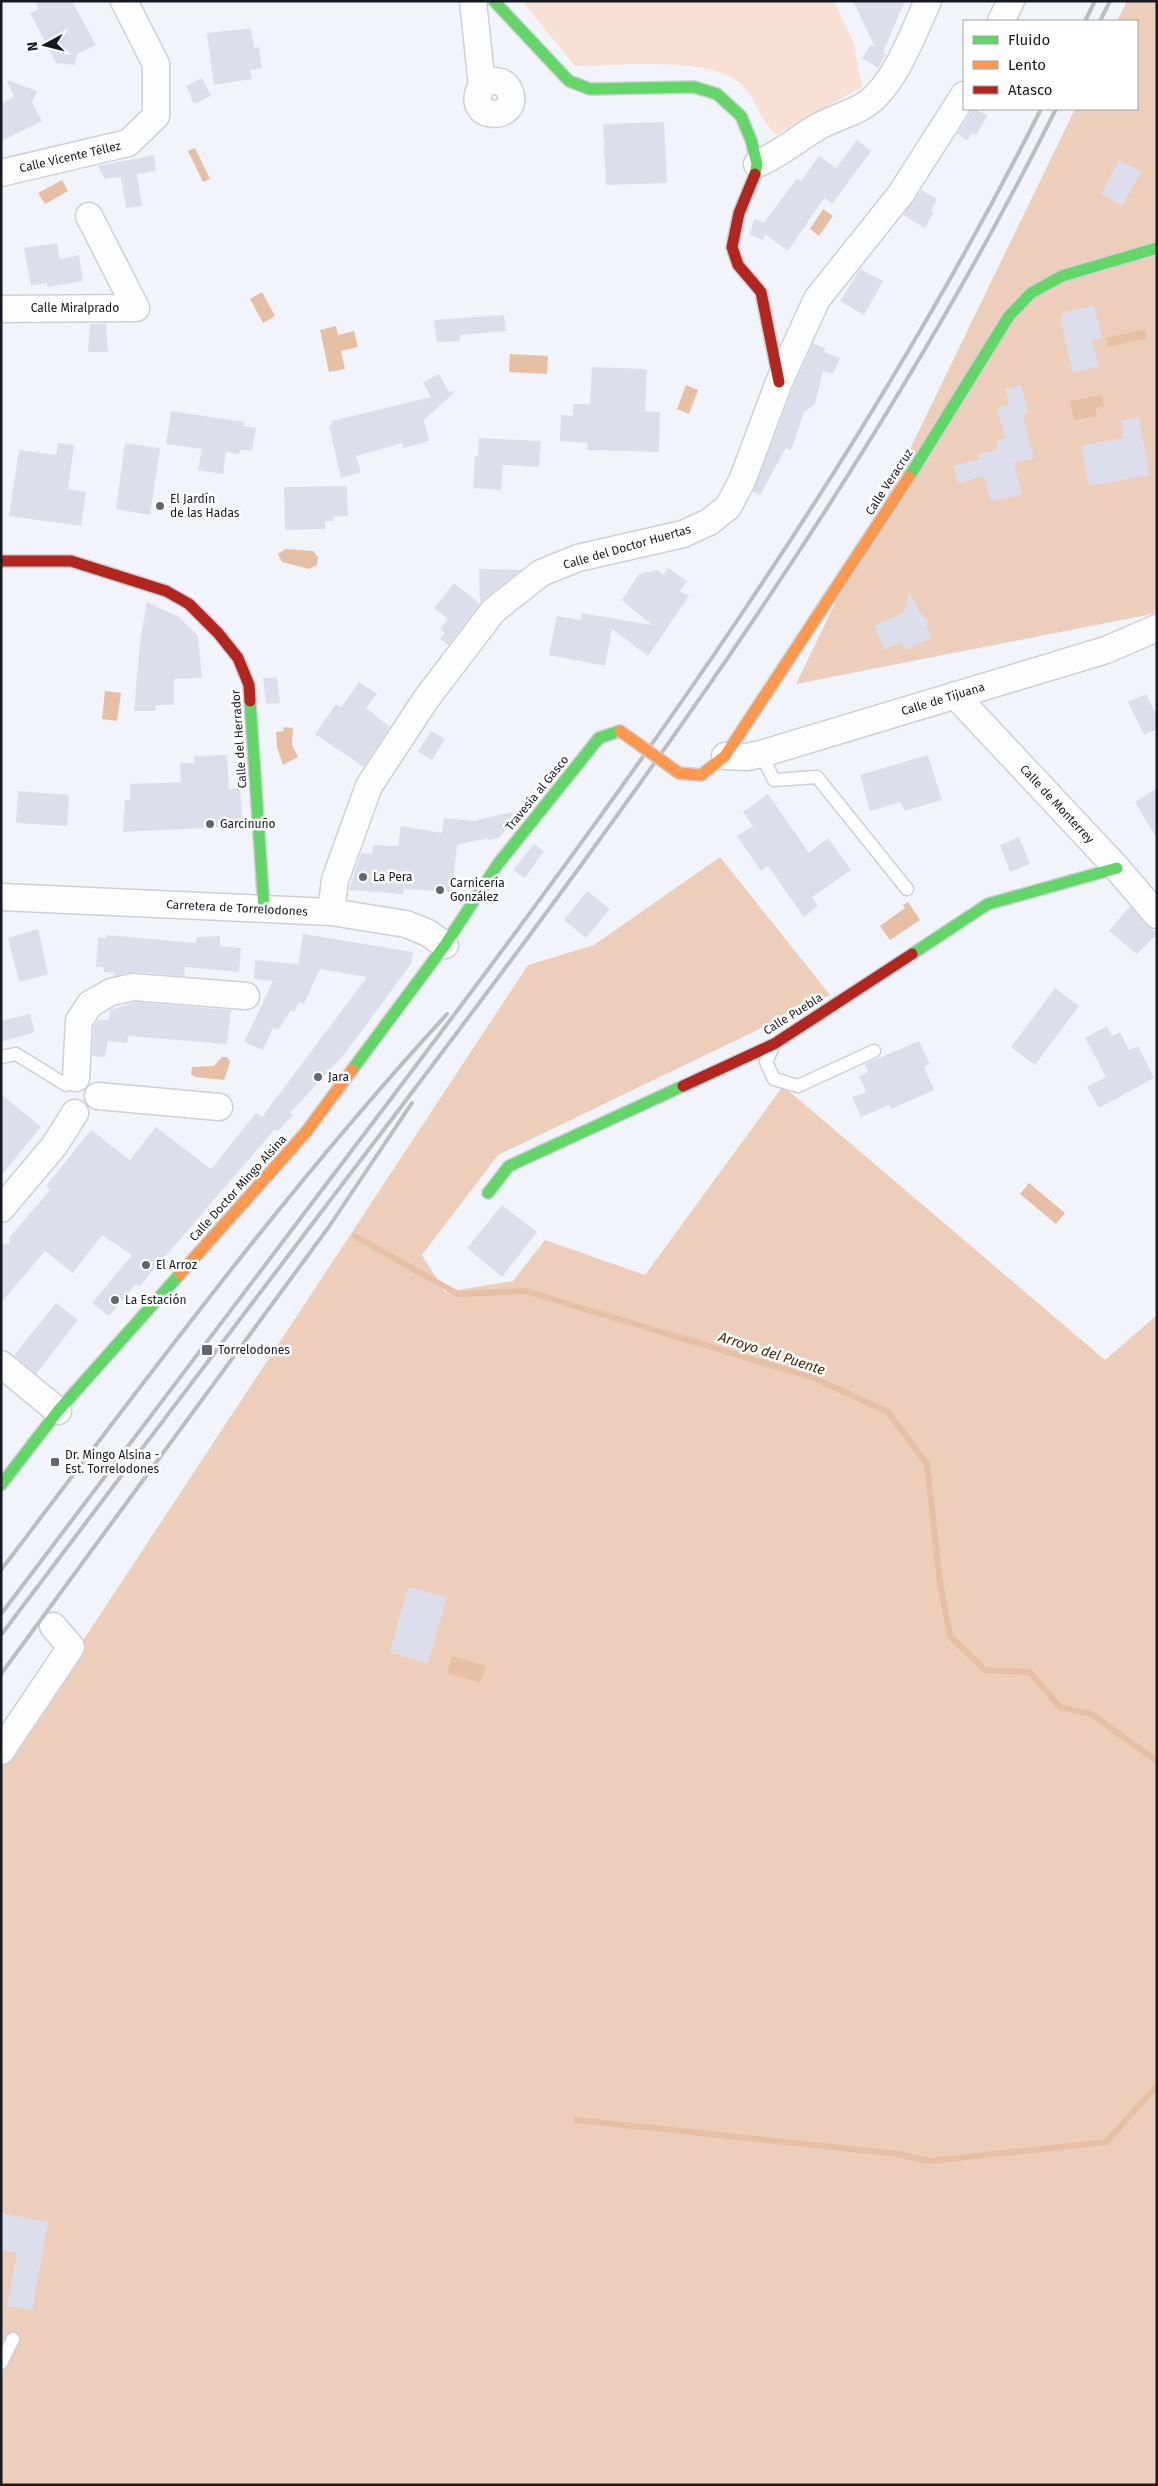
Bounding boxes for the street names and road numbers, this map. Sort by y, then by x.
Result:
street label: Calle Vicente Téllez [18,139,122,175]
street label: Calle Miralprado [31,301,119,315]
street label: Calle Veracruz [862,446,916,518]
street label: Calle del Doctor Huertas [562,522,693,572]
street label: Calle de Tijuana [900,680,986,718]
street label: Calle del Herrador [229,689,249,789]
street label: Travesía al Gasco [502,753,572,833]
street label: Calle de Monterrey [1017,762,1097,846]
street label: Carretera de Torrelodones [166,897,309,919]
street label: Calle Puebla [761,990,825,1038]
street label: Calle Doctor Mingo Alsina [187,1132,289,1244]

